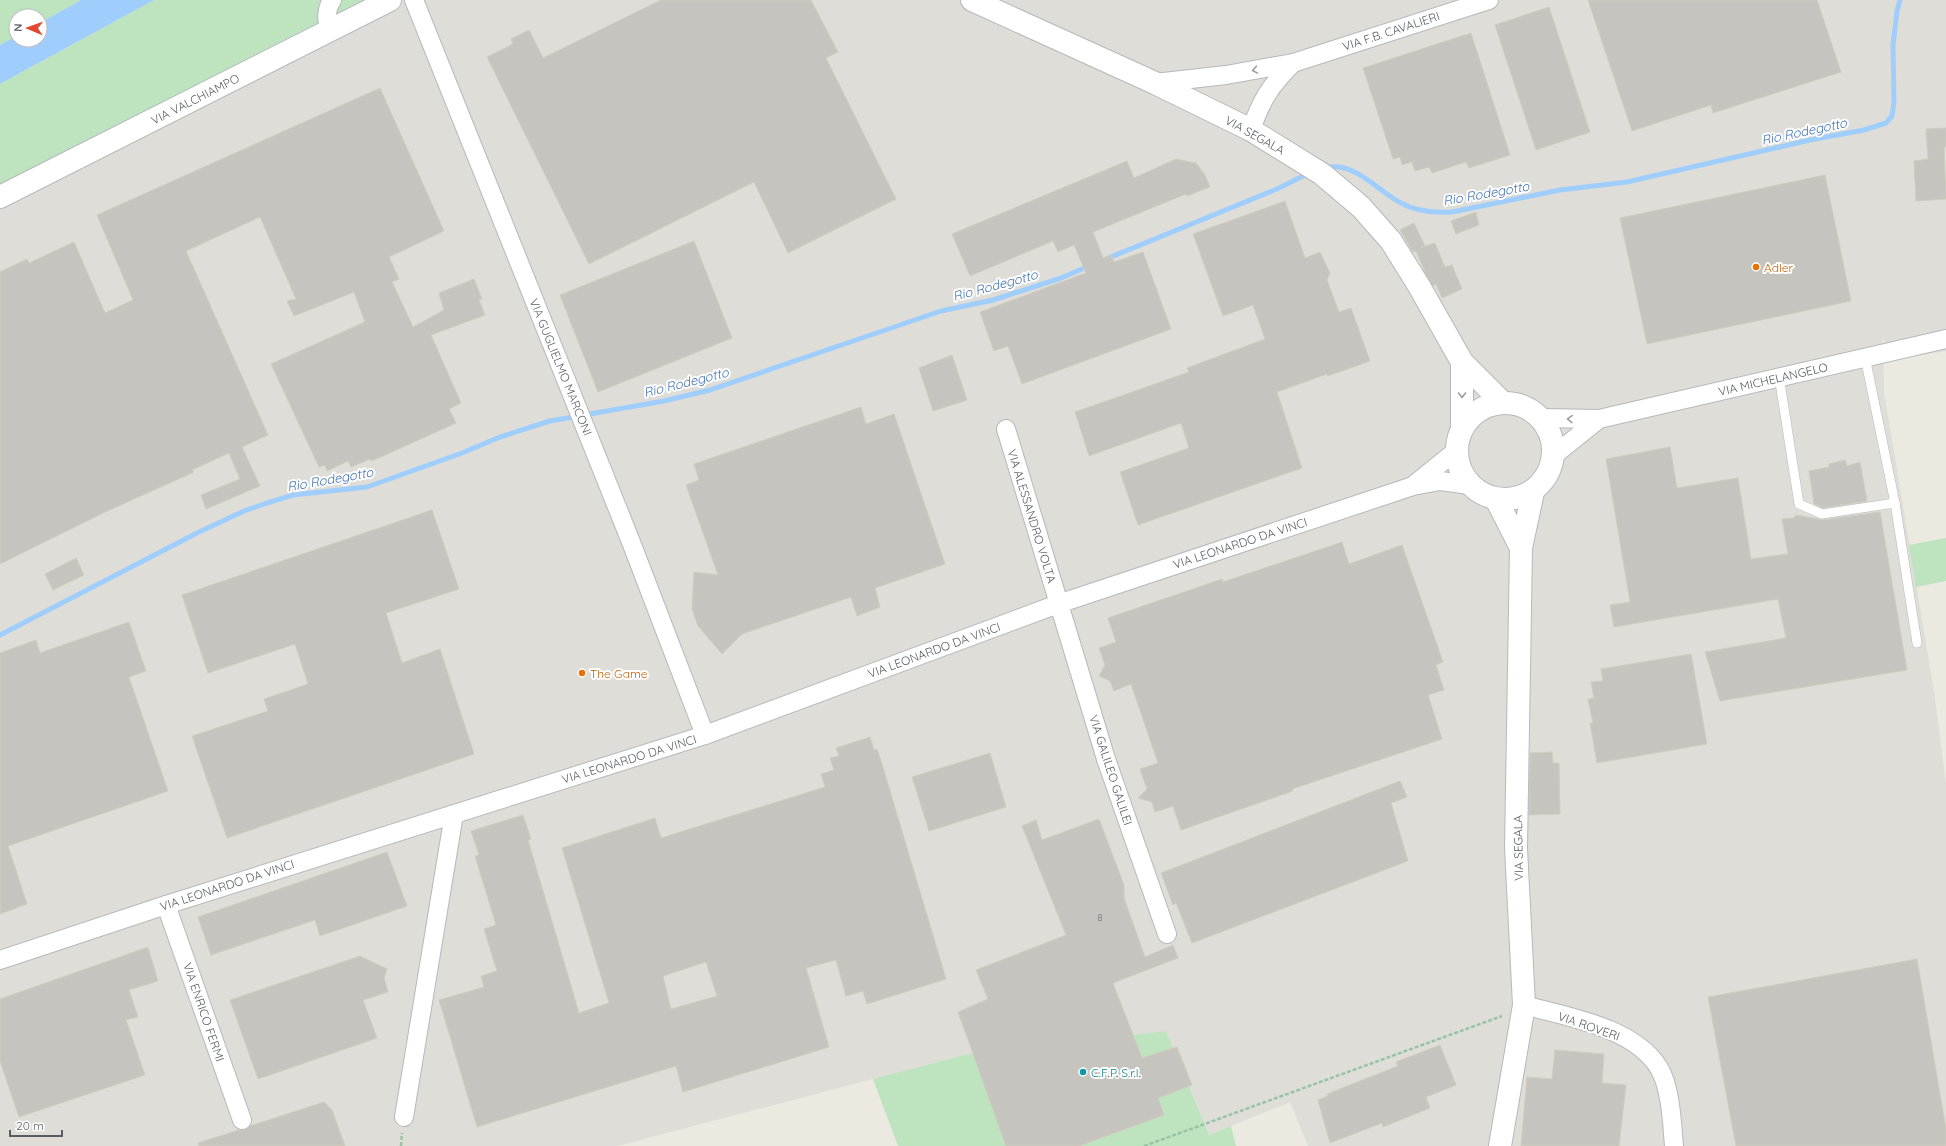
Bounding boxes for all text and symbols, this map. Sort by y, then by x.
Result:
north arrow [8,8,48,48]
street label: VIA F.B. CAVALIERI [1340,8,1442,54]
text: N [11,23,25,32]
one-way arrow [1252,65,1258,74]
street label: VIA VALCHIAMPO [148,70,242,128]
street label: VIA SEGALA [1223,112,1288,158]
water label: Rio Rodegotto [1760,114,1849,148]
water label: Rio Rodegotto [1442,177,1531,208]
place label: Adler [1764,260,1793,275]
marker: Adler [1751,262,1761,272]
water label: Rio Rodegotto [951,266,1040,304]
street label: VIA GUGLIELMO MARCONI [527,296,595,438]
street label: VIA MICHELANGELO [1717,359,1829,399]
water label: Rio Rodegotto [642,363,731,400]
one-way arrow [1458,392,1466,398]
one-way arrow [1567,414,1573,423]
street label: VIA ALESSANDRO VOLTA [1004,447,1060,585]
water label: Rio Rodegotto [286,463,375,494]
street label: VIA LEONARDO DA VINCI [1171,514,1309,572]
street label: VIA LEONARDO DA VINCI [866,619,1002,681]
place label: The Game [590,666,648,681]
marker: The Game [577,668,587,678]
street label: VIA GALILEO GALILEI [1086,713,1136,827]
street label: VIA LEONARDO DA VINCI [560,731,698,787]
street label: VIA SEGALA [1510,815,1526,881]
street label: VIA LEONARDO DA VINCI [158,856,296,914]
house number: 8 [1097,911,1103,924]
street label: VIA ENRICO FERMI [180,961,228,1063]
street label: VIA ROVERI [1556,1008,1622,1044]
place label: C.F.P. S.r.l. [1091,1065,1141,1080]
marker: C.F.P. S.r.l. [1078,1067,1088,1077]
scale bar [10,1112,62,1138]
text: 20 m [16,1118,44,1133]

